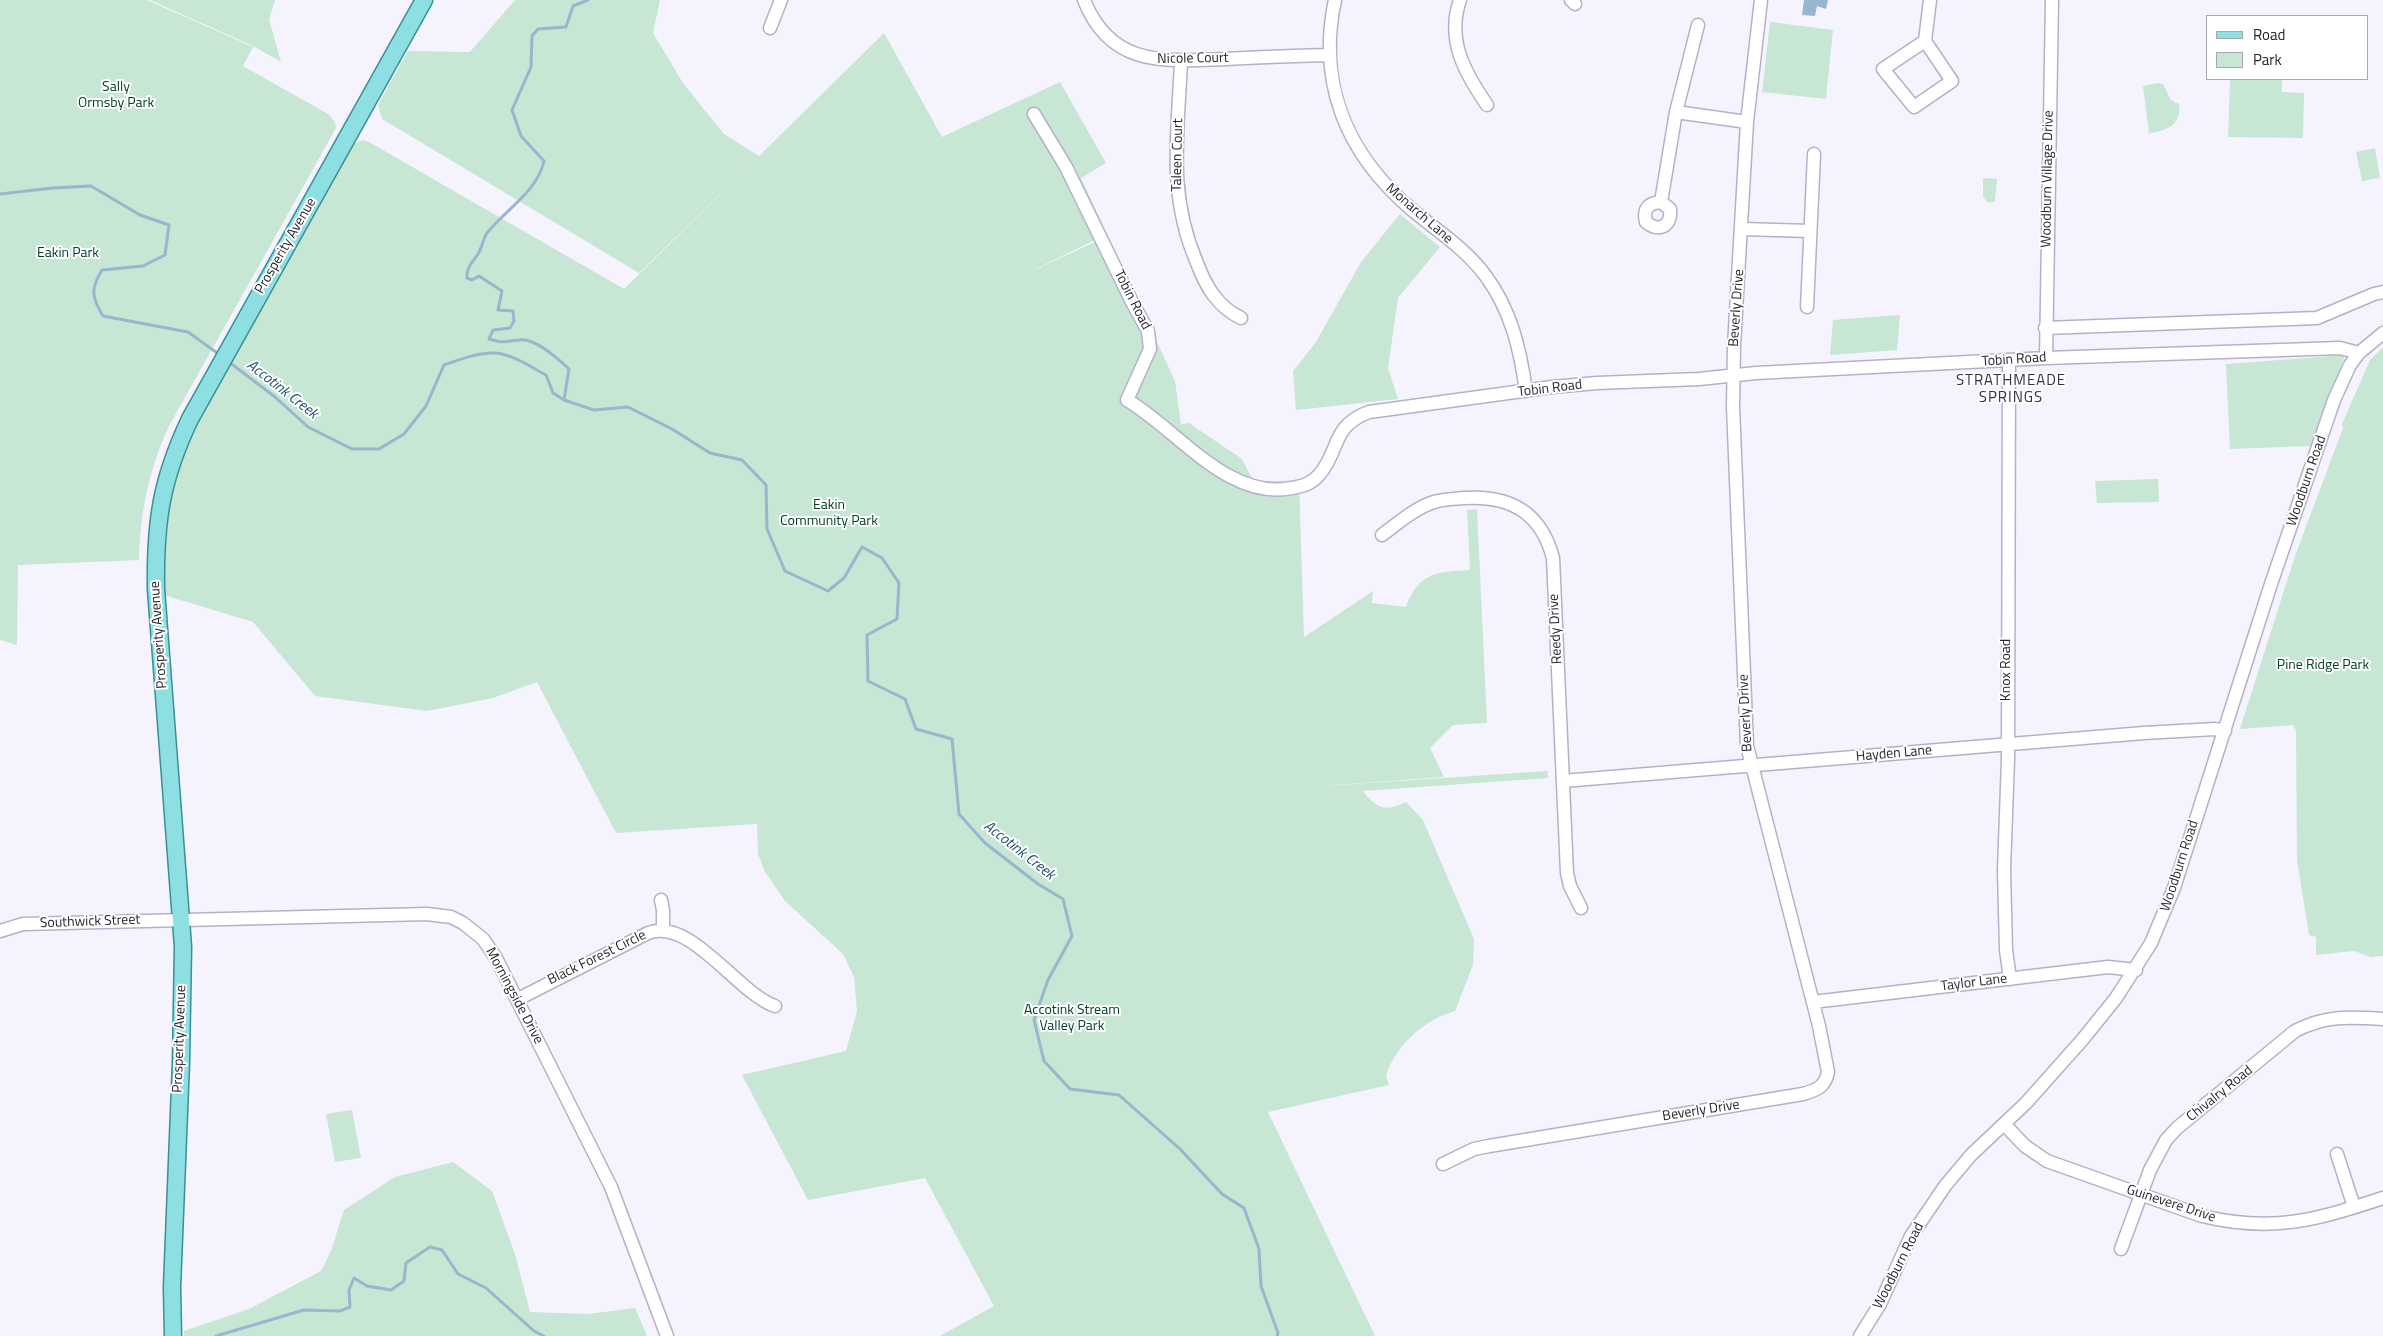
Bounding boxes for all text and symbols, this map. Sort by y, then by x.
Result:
legend [2206,15,2368,80]
text: Road [2253,23,2285,46]
text: Park [2253,48,2282,71]
street label: Nicole Court [1157,50,1229,68]
park label: Sally Ormsby Park [78,80,154,112]
street label: Woodburn Village Drive [2038,110,2058,248]
street label: Taleen Court [1169,118,1187,192]
street label: Monarch Lane [1382,180,1456,248]
street label: Prosperity Avenue [252,195,320,297]
park label: Eakin Park [37,246,99,262]
street label: Tobin Road [1110,267,1154,333]
street label: Beverly Drive [1726,269,1748,347]
street label: Tobin Road [1981,349,2047,371]
water label: Accotink Creek [243,357,321,423]
district label: STRATHMEADE SPRINGS [1955,372,2067,407]
street label: Tobin Road [1517,377,1583,401]
street label: Woodburn Road [2284,433,2330,529]
park label: Eakin Community Park [780,498,878,530]
street label: Prosperity Avenue [147,581,171,689]
street label: Reedy Drive [1546,593,1566,665]
street label: Knox Road [1999,639,2015,701]
park label: Pine Ridge Park [2277,658,2369,674]
street label: Beverly Drive [1736,674,1756,752]
street label: Hayden Lane [1855,742,1933,766]
water label: Accotink Creek [980,818,1058,884]
street label: Woodburn Road [2157,818,2203,914]
street label: Southwick Street [39,912,141,932]
street label: Black Forest Circle [545,927,649,989]
street label: Morningside Drive [481,945,547,1047]
street label: Taylor Lane [1940,971,2008,995]
street label: Prosperity Avenue [170,985,190,1093]
park label: Accotink Stream Valley Park [1024,1003,1120,1036]
street label: Chivalry Road [2184,1062,2256,1126]
street label: Beverly Drive [1661,1097,1741,1125]
street label: Guinevere Drive [2124,1182,2218,1226]
street label: Woodburn Road [1870,1220,1928,1312]

